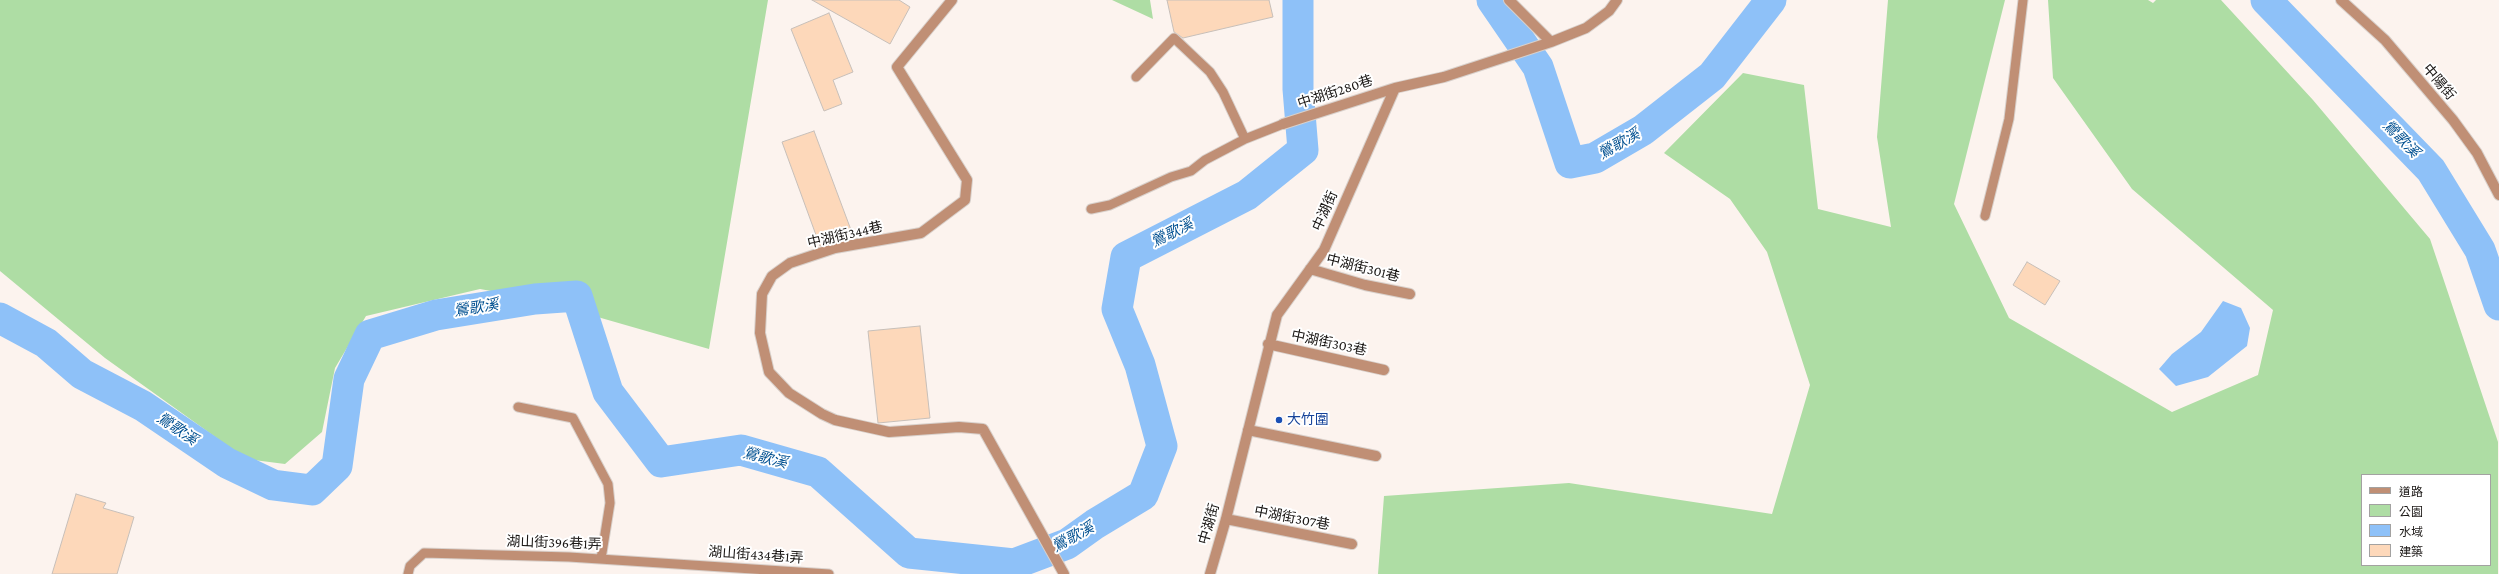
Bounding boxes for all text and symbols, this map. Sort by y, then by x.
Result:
street label: 中陽街 [2419,61,2459,103]
street label: 中湖街280巷 [1295,72,1375,112]
water label: 鶯歌溪 [2379,117,2423,161]
water label: 鶯歌溪 [1595,125,1643,163]
street label: 中湖街 [1309,188,1341,234]
water label: 鶯歌溪 [1148,215,1196,251]
street label: 中湖街344巷 [806,218,884,252]
street label: 中湖街301巷 [1324,251,1402,285]
water label: 鶯歌溪 [452,296,500,320]
street label: 中湖街303巷 [1290,327,1368,359]
water label: 鶯歌溪 [153,409,201,449]
place label: 大竹圍 [1287,412,1329,428]
marker: 大竹圍 [1274,415,1284,425]
water label: 鶯歌溪 [741,444,789,472]
legend [2361,474,2491,566]
text: 道路 [2399,485,2423,499]
street label: 中湖街 [1195,501,1223,547]
street label: 中湖街307巷 [1253,502,1331,534]
text: 公園 [2399,505,2423,519]
water label: 鶯歌溪 [1049,518,1097,556]
text: 水域 [2399,525,2423,539]
street label: 湖山街396巷1弄 [506,533,602,553]
street label: 湖山街434巷1弄 [708,543,804,567]
text: 建築 [2399,545,2423,559]

